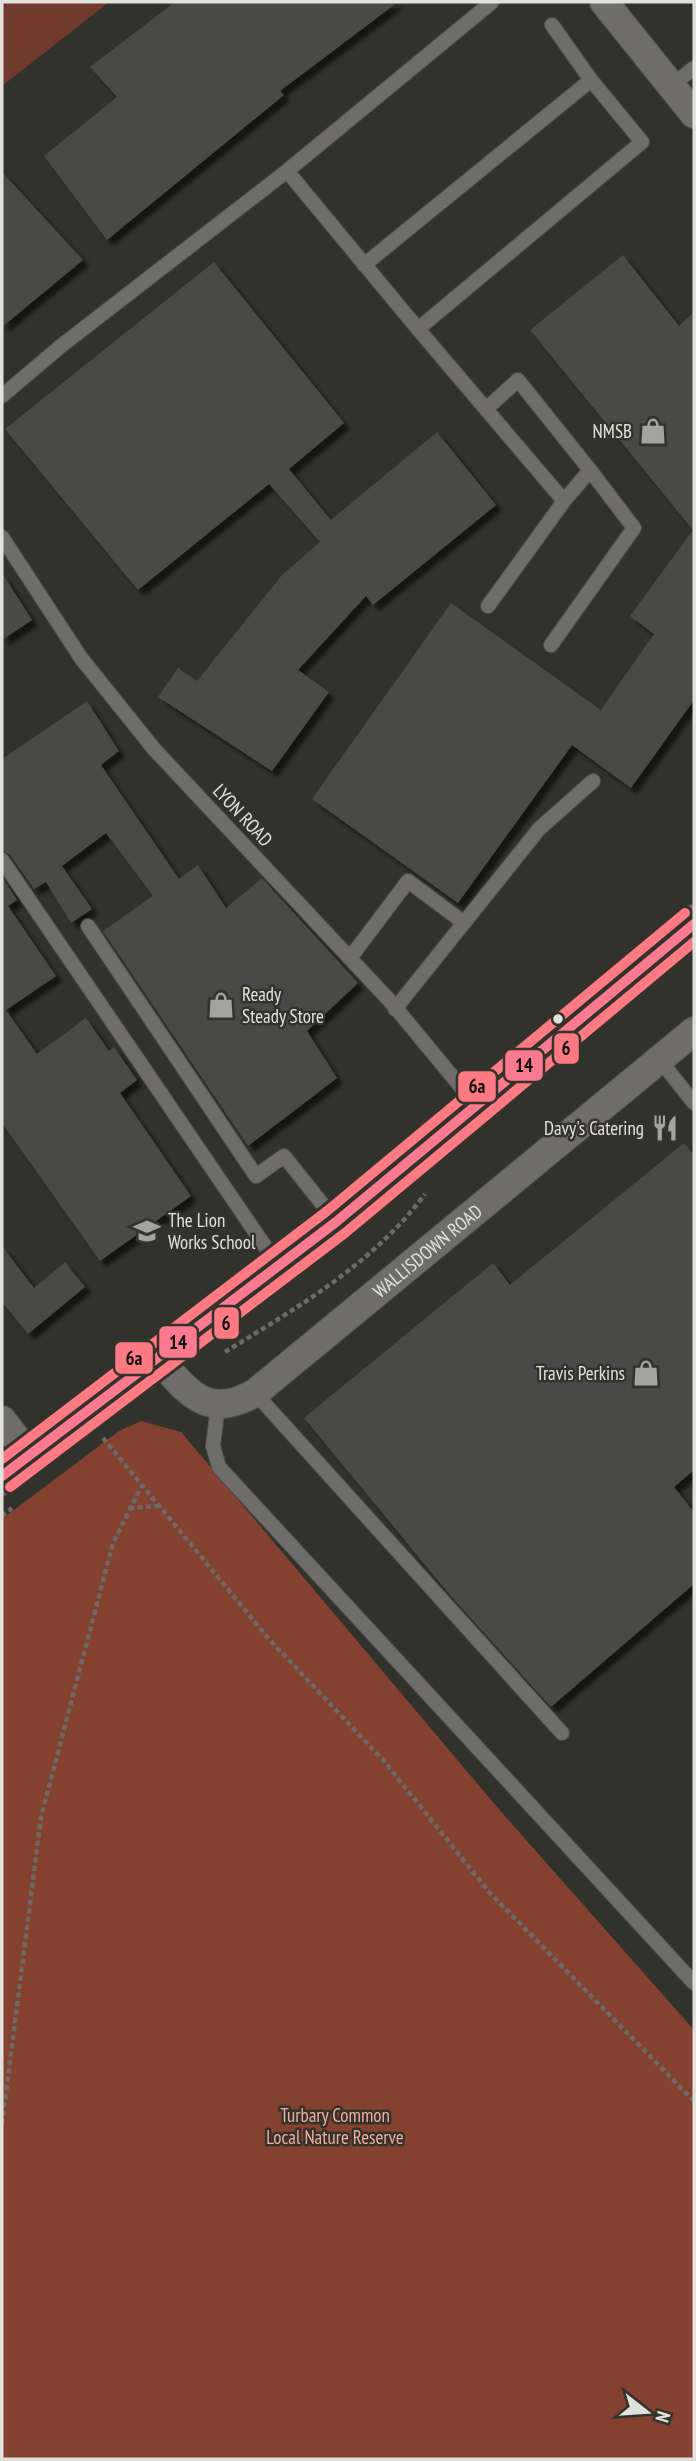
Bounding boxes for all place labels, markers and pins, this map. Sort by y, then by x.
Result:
shop icon: NMSB [638,416,668,446]
place label: NMSB [593,419,632,443]
place label: Ready Steady Store [242,982,324,1028]
shop icon: Ready Steady Store [206,990,236,1020]
unlabelled marker [551,1012,565,1026]
restaurant icon: Davy's Catering [650,1113,680,1143]
place label: Davy's Catering [544,1116,644,1140]
place label: The Lion Works School [168,1208,256,1254]
school or university icon: The Lion Works School [132,1216,162,1246]
shop icon: Travis Perkins [631,1358,661,1388]
place label: Travis Perkins [536,1361,625,1385]

